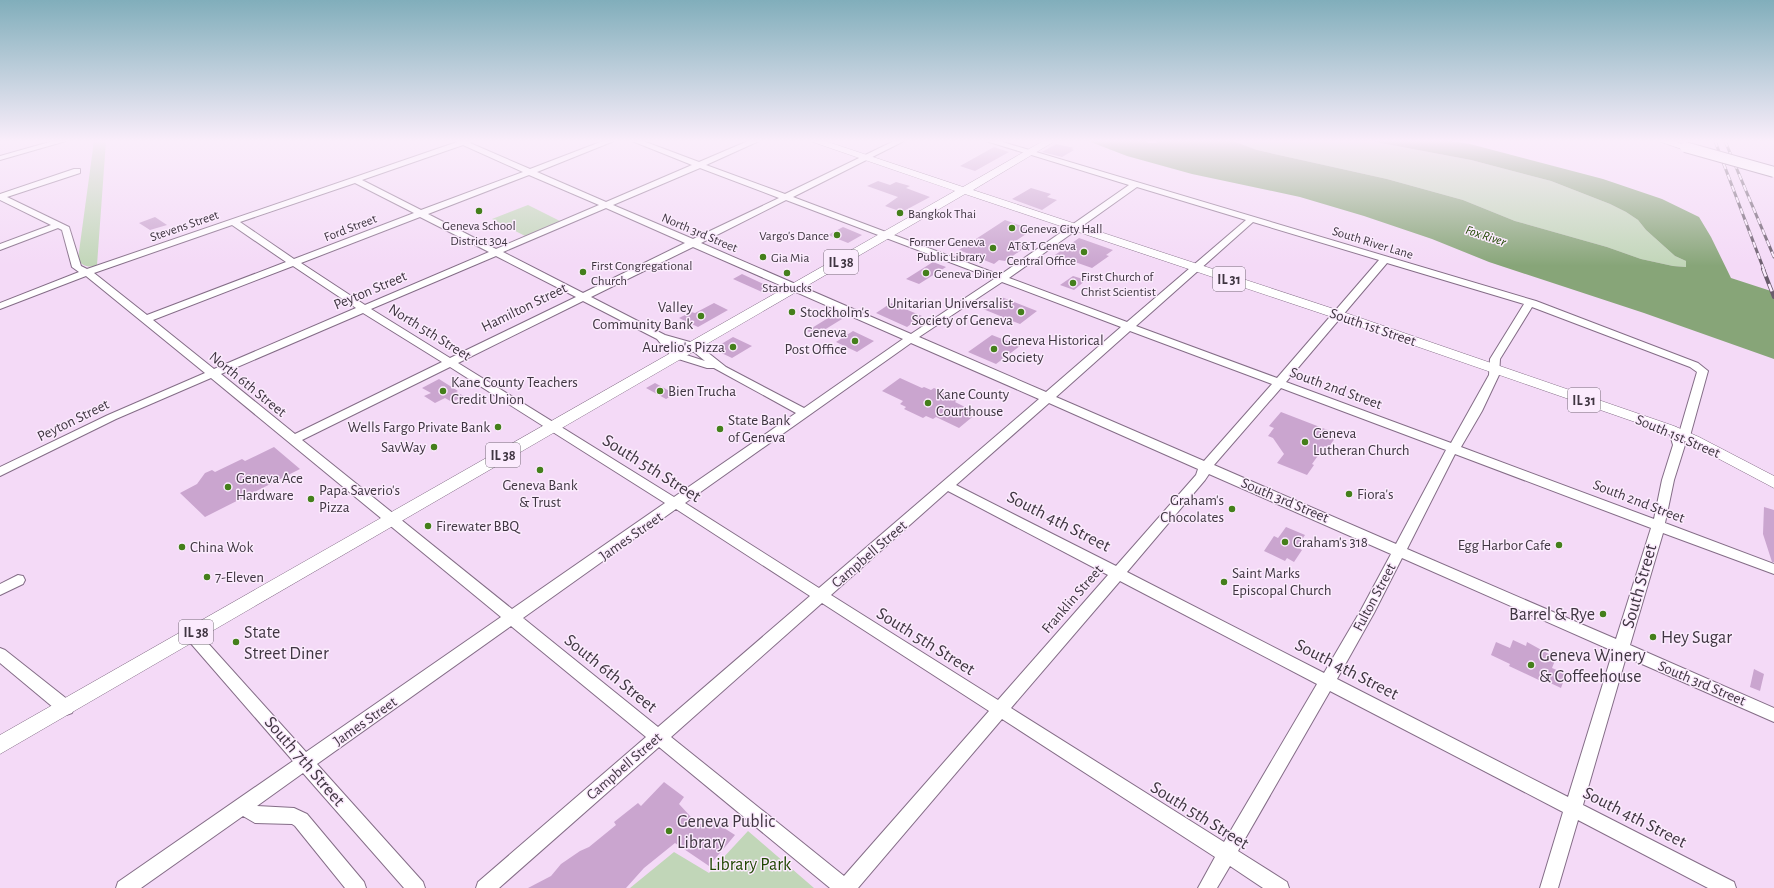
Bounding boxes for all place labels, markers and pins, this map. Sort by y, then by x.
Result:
marker: Geneva School District 304 [474,206,484,216]
marker: Bangkok Thai [895,208,905,218]
place label: Bangkok Thai [908,208,976,221]
place label: Geneva School District 304 [442,220,516,248]
marker: Geneva City Hall [1007,223,1017,233]
place label: Geneva City Hall [1020,223,1103,236]
place label: Vargo's Dance [759,230,829,243]
marker: Vargo's Dance [832,230,842,240]
place label: Former Geneva Public Library [909,236,985,264]
place label: AT&T Geneva Central Office [1007,240,1076,268]
marker: Former Geneva Public Library [988,243,998,253]
marker: AT&T Geneva Central Office [1079,247,1089,257]
marker: Gia Mia [758,252,768,262]
place label: Gia Mia [771,252,810,265]
place label: First Congregational Church [591,260,693,288]
marker: First Congregational Church [578,267,588,277]
marker: Starbucks [782,268,792,278]
marker: Geneva Diner [921,268,931,278]
place label: Geneva Diner [934,268,1003,281]
place label: First Church of Christ Scientist [1081,271,1156,299]
marker: First Church of Christ Scientist [1068,278,1078,288]
place label: Starbucks [762,282,812,295]
place label: Unitarian Universalist Society of Geneva [887,296,1013,328]
place label: Valley Community Bank [592,300,694,332]
place label: Stockholm's [800,305,870,320]
marker: Stockholm's [787,307,797,317]
marker: Unitarian Universalist Society of Geneva [1016,307,1026,317]
marker: Valley Community Bank [696,311,706,321]
place label: Geneva Post Office [785,325,847,357]
place label: Geneva Historical Society [1002,333,1104,365]
marker: Geneva Post Office [850,336,860,346]
place label: Aurelio's Pizza [642,340,725,355]
marker: Aurelio's Pizza [728,342,738,352]
marker: Geneva Historical Society [989,344,999,354]
place label: Kane County Teachers Credit Union [451,375,578,407]
place label: Bien Trucha [668,384,736,399]
marker: Kane County Teachers Credit Union [438,386,448,396]
marker: Bien Trucha [655,386,665,396]
place label: Kane County Courthouse [936,387,1010,419]
marker: Kane County Courthouse [923,398,933,408]
place label: State Bank of Geneva [728,413,790,445]
place label: Wells Fargo Private Bank [348,420,490,435]
marker: Wells Fargo Private Bank [493,422,503,432]
marker: State Bank of Geneva [715,424,725,434]
place label: Geneva Lutheran Church [1313,426,1410,458]
marker: Geneva Lutheran Church [1300,437,1310,447]
place label: SavWay [381,440,427,455]
marker: SavWay [429,442,439,452]
marker: Geneva Bank & Trust [535,465,545,475]
place label: Geneva Ace Hardware [236,471,303,503]
place label: Geneva Bank & Trust [502,478,578,510]
marker: Geneva Ace Hardware [223,482,233,492]
place label: Papa Saverio's Pizza [319,483,400,515]
place label: Fiora's [1357,487,1394,502]
marker: Fiora's [1344,489,1354,499]
place label: Graham's Chocolates [1160,493,1224,525]
marker: Papa Saverio's Pizza [306,494,316,504]
marker: Graham's Chocolates [1227,504,1237,514]
place label: Firewater BBQ [436,519,521,534]
marker: Firewater BBQ [423,521,433,531]
place label: Graham's 318 [1293,535,1368,550]
marker: Graham's 318 [1280,537,1290,547]
place label: Egg Harbor Cafe [1458,538,1551,553]
place label: China Wok [190,540,253,555]
marker: Egg Harbor Cafe [1554,540,1564,550]
marker: China Wok [177,542,187,552]
place label: Saint Marks Episcopal Church [1232,566,1331,598]
place label: 7-Eleven [215,570,264,585]
marker: 7-Eleven [202,572,212,582]
marker: Saint Marks Episcopal Church [1219,577,1229,587]
place label: Barrel & Rye [1509,606,1595,624]
marker: Barrel & Rye [1598,609,1608,619]
place label: State Street Diner [244,624,329,663]
place label: Hey Sugar [1661,629,1732,647]
marker: Hey Sugar [1648,632,1658,642]
marker: State Street Diner [231,637,241,647]
place label: Geneva Winery & Coffeehouse [1539,647,1646,686]
marker: Geneva Winery & Coffeehouse [1526,660,1536,670]
place label: Geneva Public Library [677,813,775,852]
marker: Geneva Public Library [664,826,674,836]

